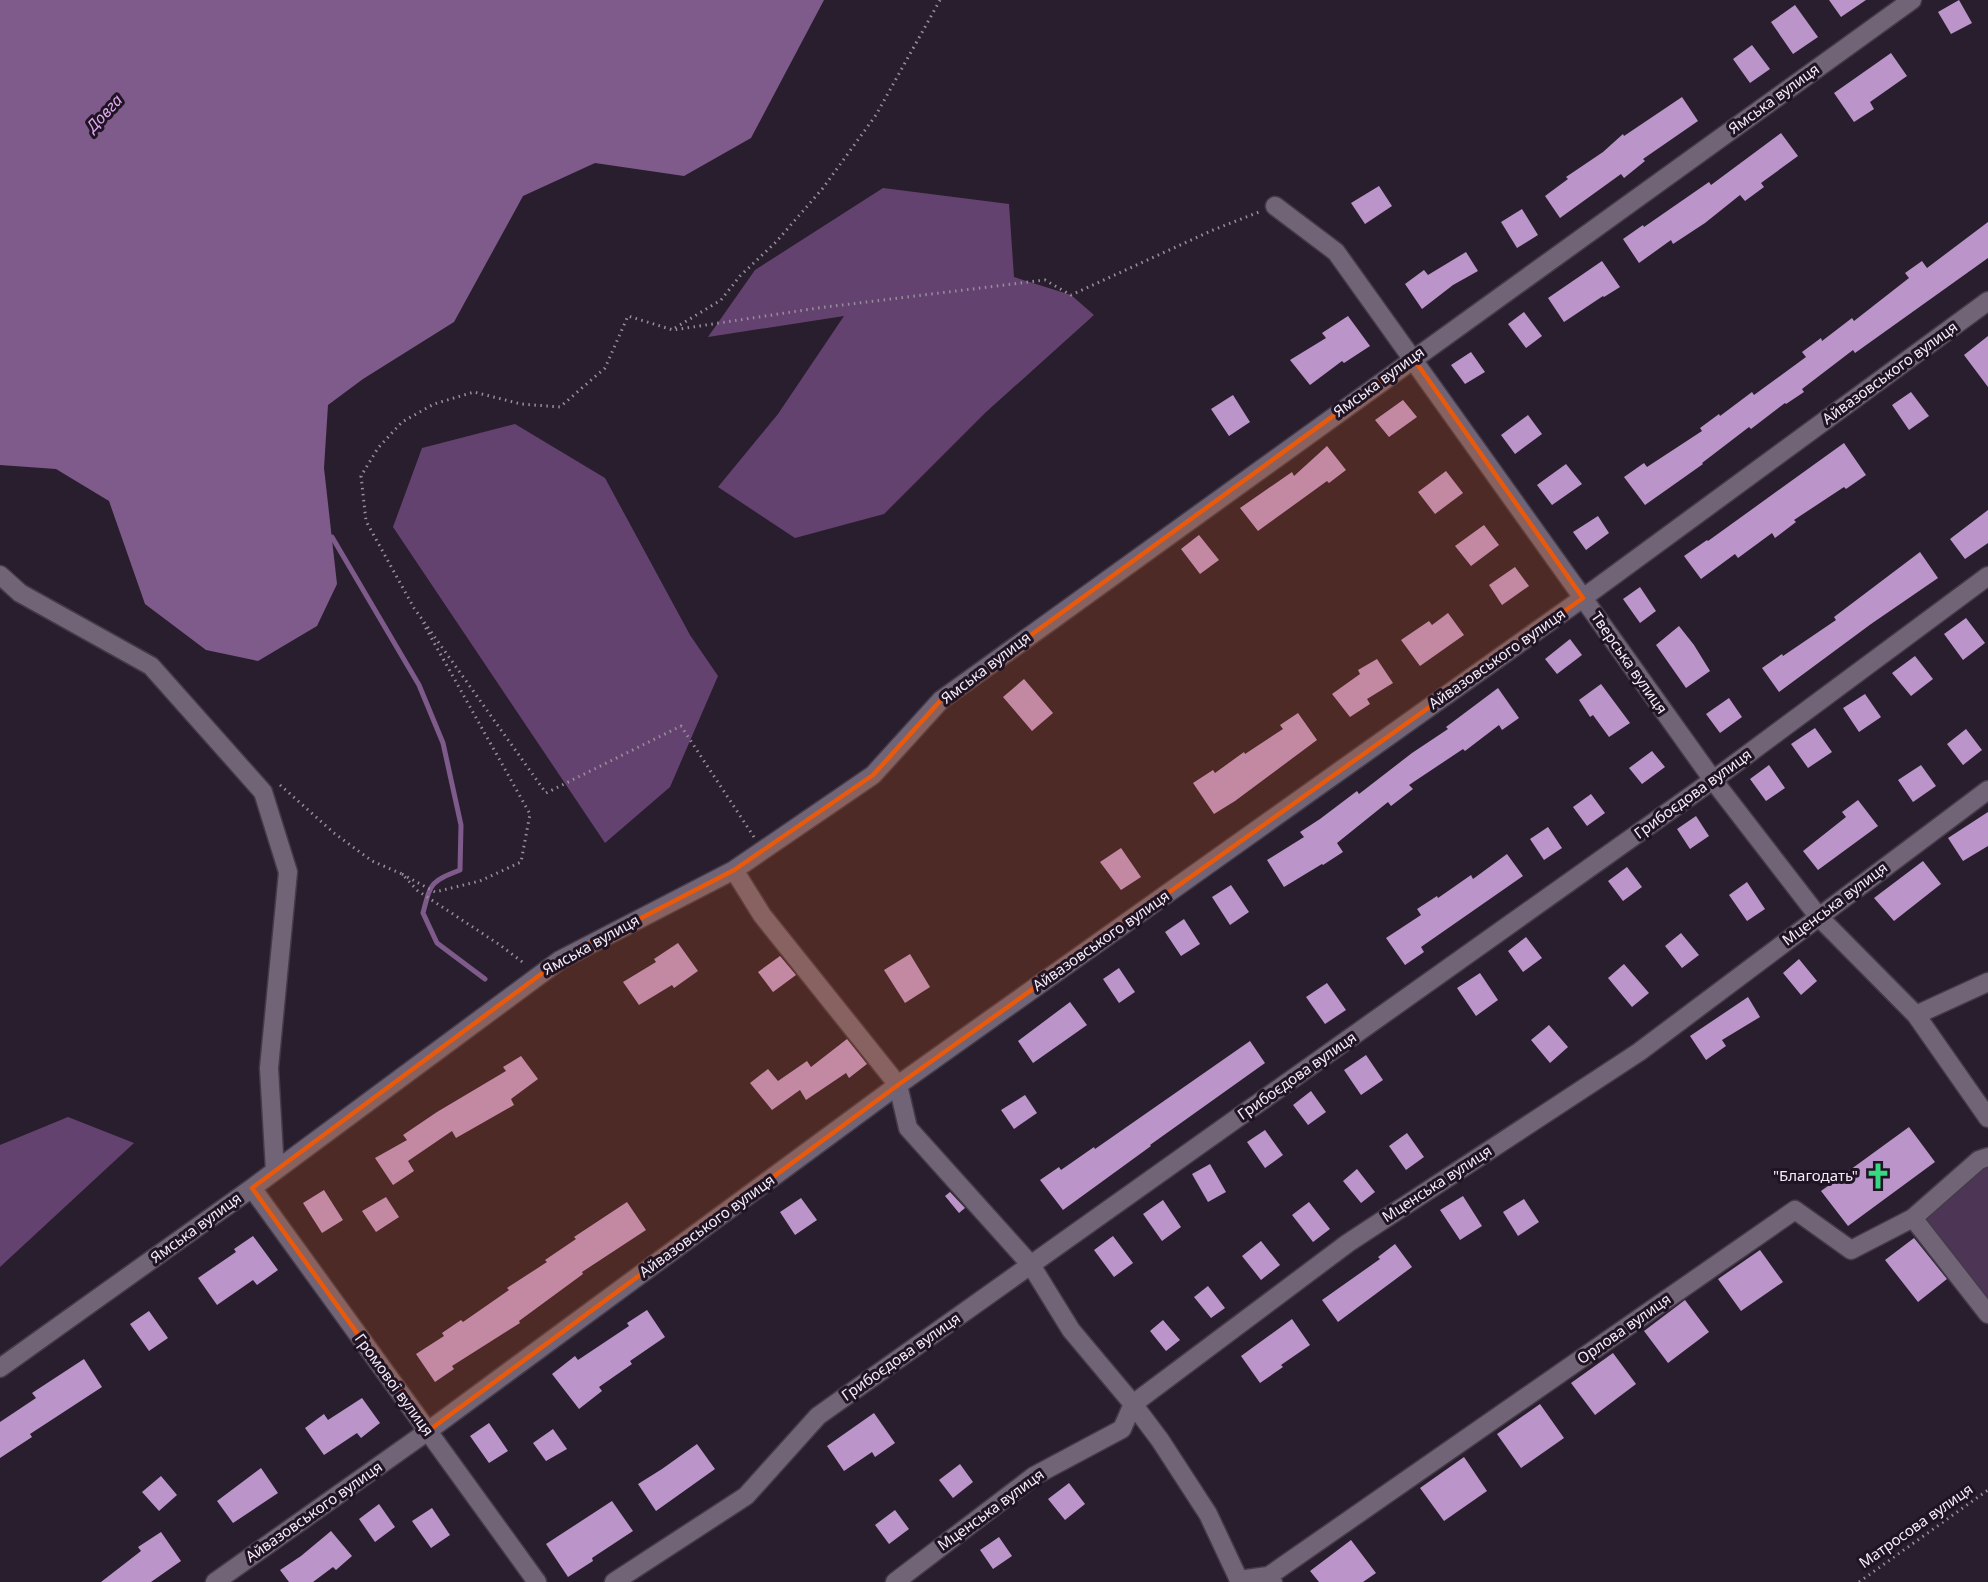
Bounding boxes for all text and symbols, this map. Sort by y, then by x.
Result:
street label: Ямська вулиця [1724,58,1823,138]
water label: Довга [79,89,127,138]
street label: Айвазовського вулиця [1818,316,1961,428]
street label: Ямська вулиця [1329,341,1428,421]
street label: Айвазовського вулиця [1424,603,1569,713]
street label: Тверська вулиця [1587,607,1673,717]
street label: Ямська вулиця [936,627,1034,708]
street label: Грибоєдова вулиця [1630,744,1755,843]
street label: Мценська вулиця [1778,857,1891,949]
street label: Айвазовського вулиця [1028,885,1173,995]
street label: Ямська вулиця [539,909,642,979]
street label: Грибоєдова вулиця [1233,1027,1360,1124]
street label: Мценська вулиця [1378,1140,1495,1226]
church icon: "Благодать" [1863,1161,1893,1191]
place label: "Благодать" [1773,1165,1858,1185]
street label: Айвазовського вулиця [635,1169,778,1281]
street label: Ямська вулиця [146,1187,245,1267]
street label: Орлова вулиця [1573,1288,1674,1368]
street label: Грибоєдова вулиця [837,1308,964,1405]
street label: Громової вулиця [351,1329,439,1440]
street label: Айвазовського вулиця [241,1456,386,1566]
street label: Мценська вулиця [933,1464,1048,1555]
street label: Матросова вулиця [1854,1478,1976,1572]

